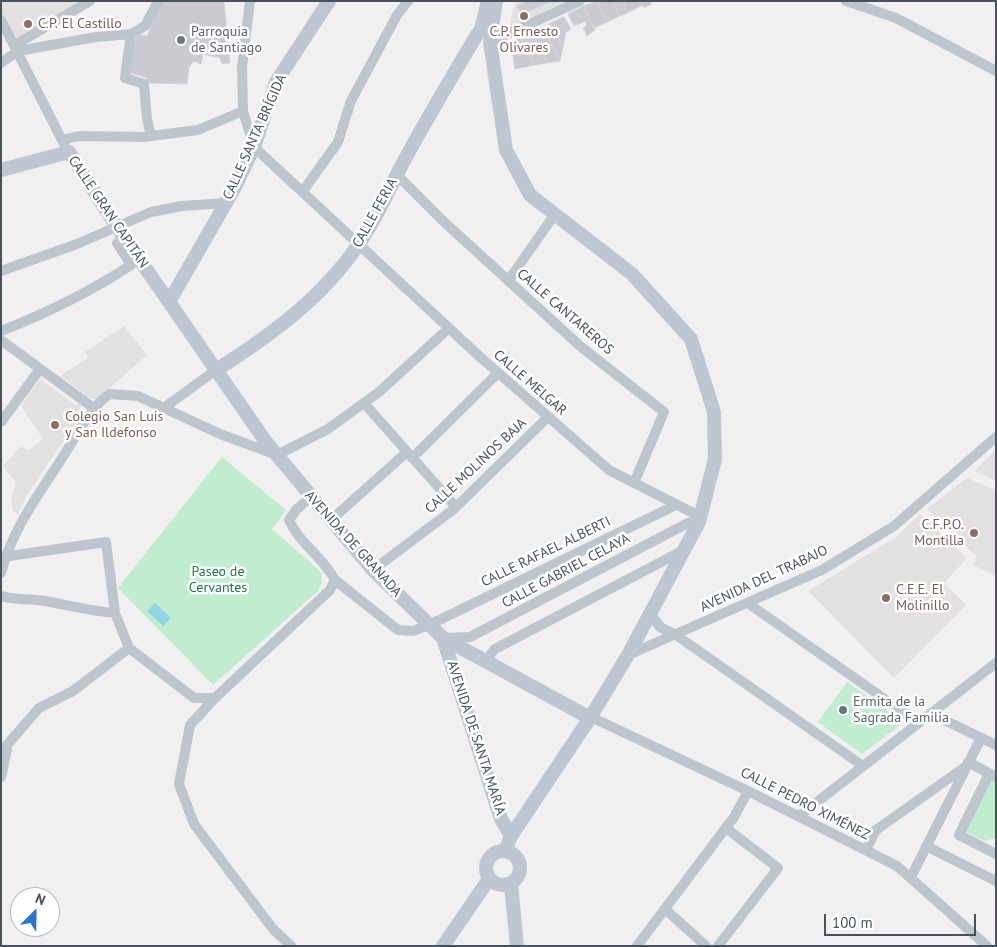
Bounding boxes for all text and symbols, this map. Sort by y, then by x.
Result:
marker: C.P. Ernesto Olivares [518,10,530,22]
place label: C.P. El Castillo [38,16,122,32]
marker: C.P. El Castillo [22,18,34,30]
place label: Parroquia de Santiago [191,24,262,56]
place label: C.P. Ernesto Olivares [490,24,558,56]
marker: Parroquia de Santiago [175,34,187,46]
street label: CALLE SANTA BRÍGIDA [220,72,290,202]
street label: CALLE GRAN CAPITÁN [64,153,152,271]
street label: CALLE FERIA [349,175,401,251]
street label: CALLE CANTAREROS [513,266,617,358]
street label: CALLE MELGAR [490,347,570,419]
place label: Colegio San Luis y San Ildefonso [65,409,163,442]
street label: CALLE MOLINOS BAJA [422,415,530,517]
marker: Colegio San Luis y San Ildefonso [49,419,61,431]
street label: AVENIDA DE GRANADA [301,487,405,601]
street label: CALLE RAFAEL ALBERTI [479,513,613,591]
place label: C.F.P.O. Montilla [914,517,964,550]
marker: C.F.P.O. Montilla [968,527,980,539]
street label: CALLE GABRIEL CELAYA [499,530,633,612]
street label: AVENIDA DEL TRABAJO [698,542,830,616]
park label: Paseo de Cervantes [189,564,247,596]
place label: C.E.E. El Molinillo [896,582,950,614]
marker: C.E.E. El Molinillo [880,592,892,604]
street label: AVENIDA DE SANTA MARÍA [443,659,509,817]
place label: Ermita de la Sagrada Familia [853,694,949,726]
marker: Ermita de la Sagrada Familia [837,704,849,716]
street label: CALLE PEDRO XIMÉNEZ [738,764,872,844]
north arrow [10,887,60,937]
text: N [33,889,48,909]
scale bar [827,904,980,936]
text: 100 m [832,913,873,932]

